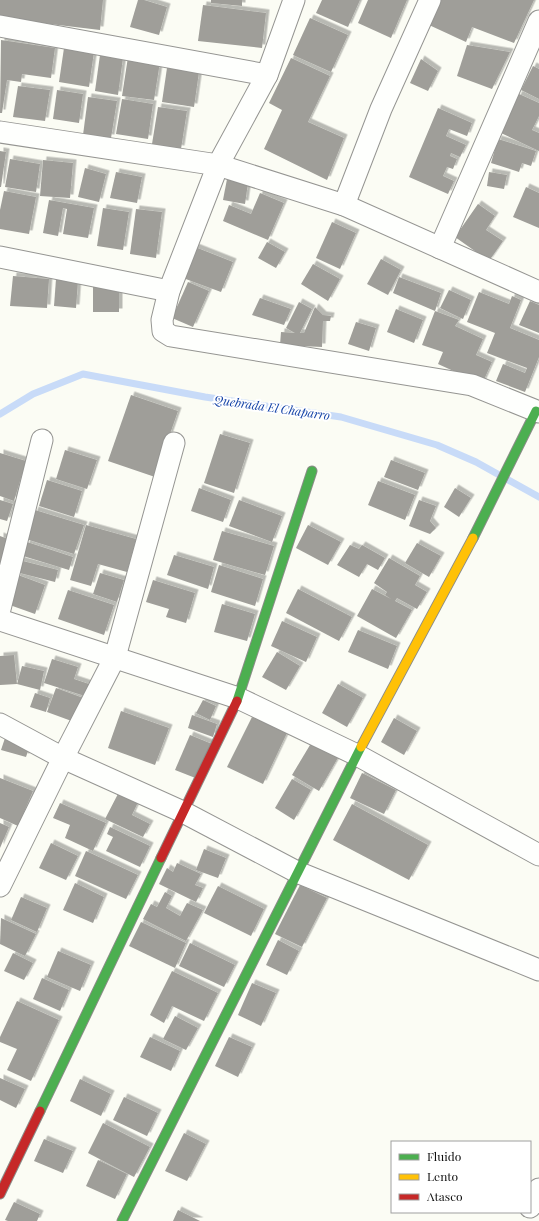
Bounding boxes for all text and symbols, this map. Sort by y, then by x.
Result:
water label: Quebrada El Chaparro [212,391,331,423]
legend [391,1141,531,1213]
text: Fluido [427,1148,462,1164]
text: Lento [427,1168,459,1184]
text: Atasco [426,1188,463,1204]

